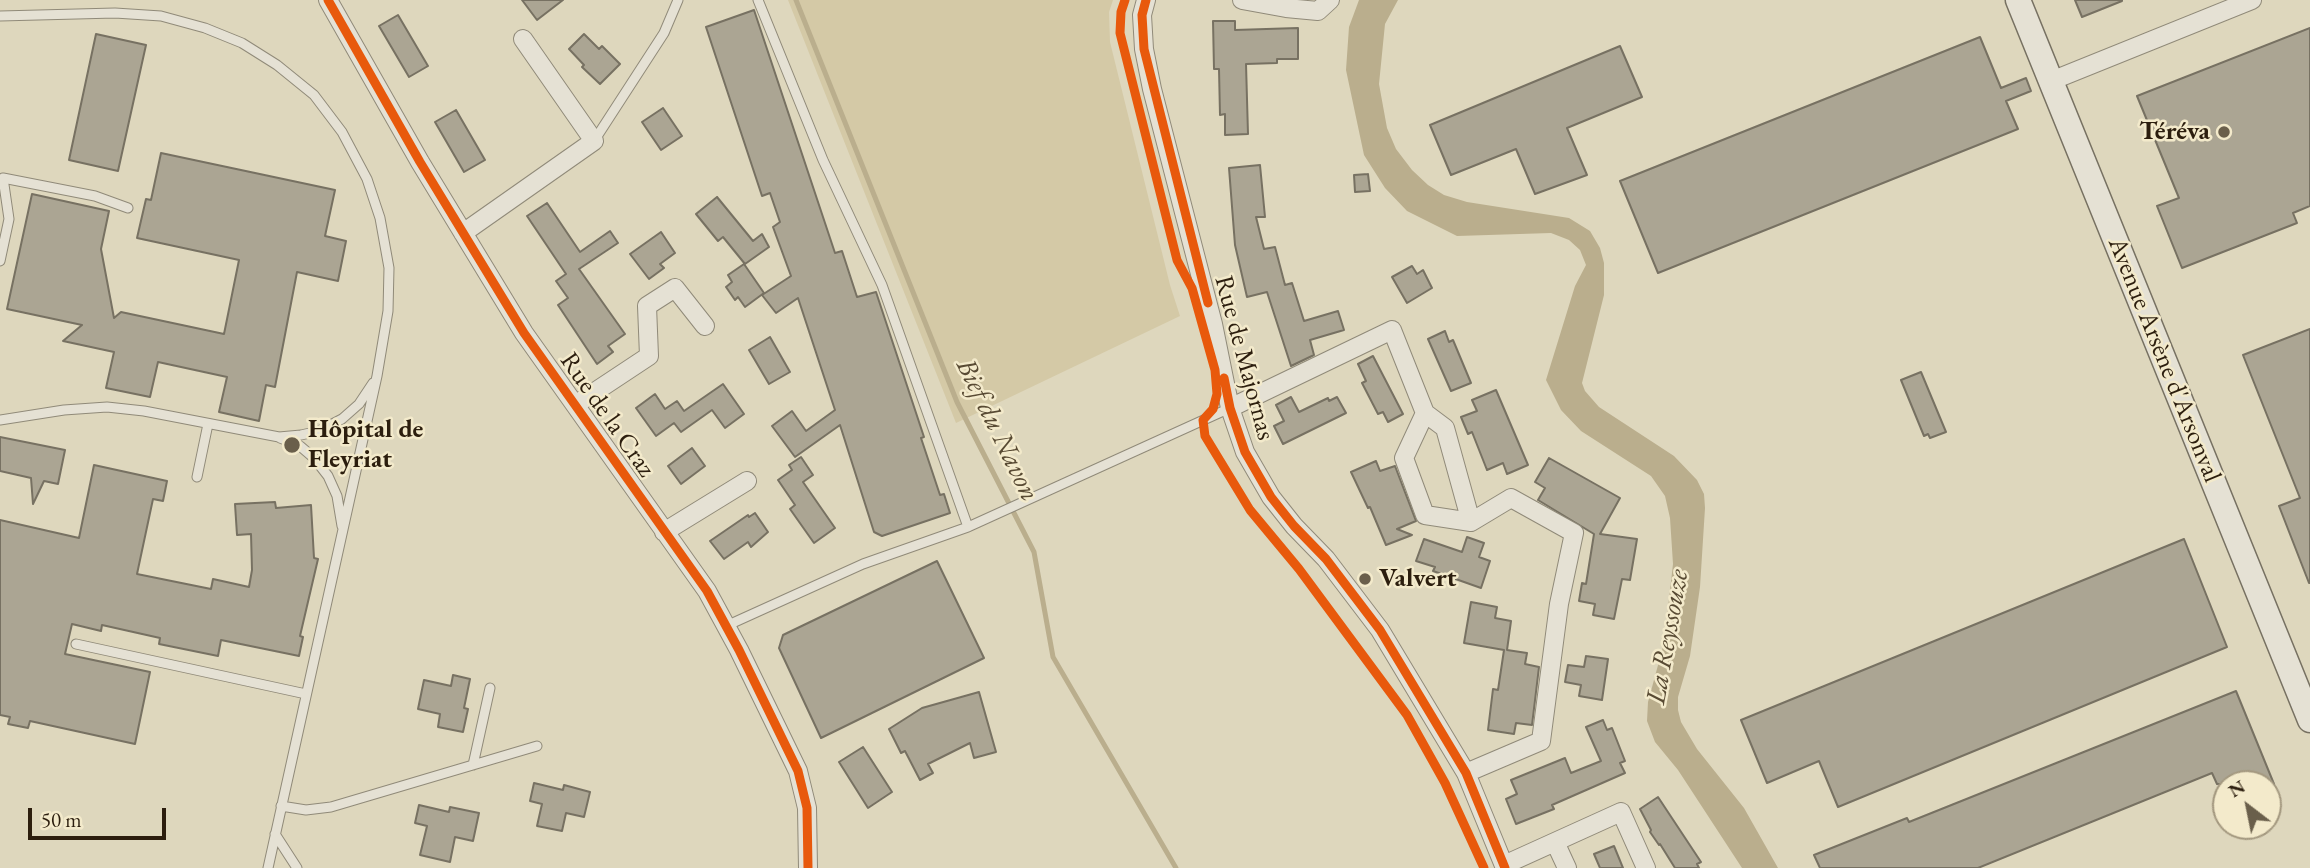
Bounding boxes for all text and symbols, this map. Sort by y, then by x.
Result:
place label: Téréva [2139,116,2210,148]
marker: Téréva [2216,124,2232,140]
street label: Avenue Arsène d'Arsonval [2101,233,2227,487]
street label: Rue de Majornas [1207,272,1281,444]
street label: Rue de la Craz [553,347,661,483]
water label: Bief du Navon [948,353,1046,507]
place label: Hôpital de Fleyriat [308,414,423,476]
marker: Hôpital de Fleyriat [282,435,302,455]
place label: Valvert [1379,563,1456,595]
water label: La Reyssouze [1640,567,1696,707]
marker: Valvert [1357,571,1373,587]
north arrow [2212,770,2282,840]
text: N [2224,774,2250,803]
scale bar [32,794,170,838]
text: 50 m [41,806,82,833]

